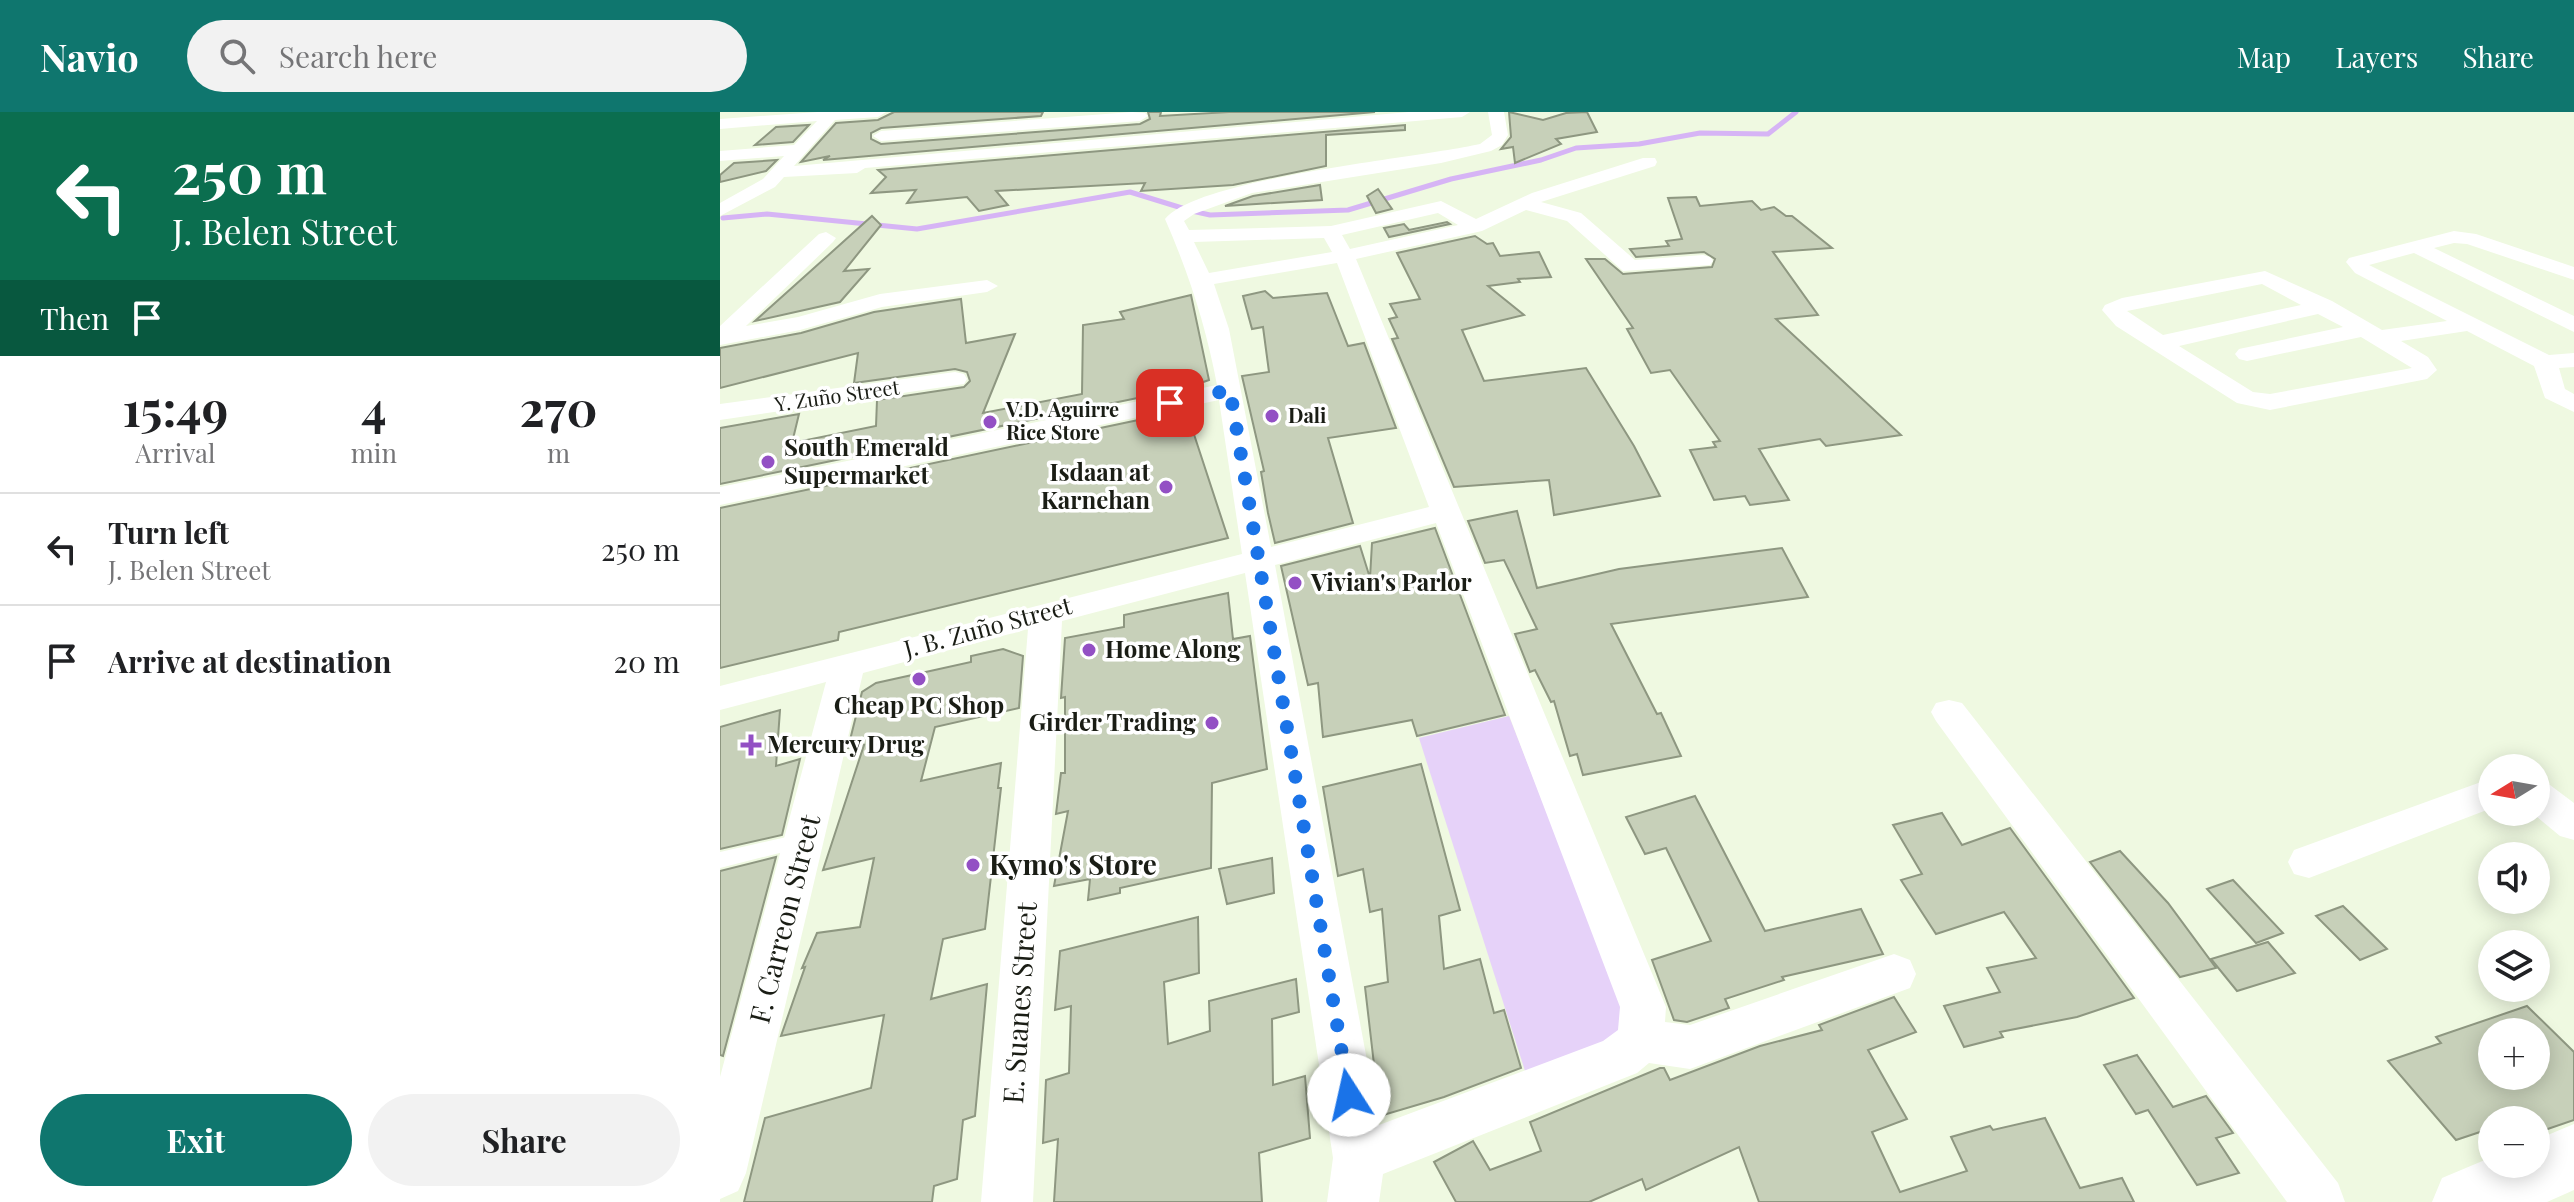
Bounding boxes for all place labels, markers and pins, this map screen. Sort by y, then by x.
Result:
pin [1136,369,1204,437]
place label: V.D. Aguirre Rice Store [1005,395,1119,445]
place label: Dali [1288,401,1326,428]
marker: Dali [1263,407,1281,425]
marker: V.D. Aguirre Rice Store [981,413,999,431]
place label: South Emerald Supermarket [784,430,949,490]
marker: South Emerald Supermarket [759,453,777,471]
place label: Isdaan at Karnehan [1041,455,1151,515]
marker: Isdaan at Karnehan [1157,478,1175,496]
place label: Vivian's Parlor [1310,565,1473,597]
marker: Vivian's Parlor [1286,574,1304,592]
place label: Home Along [1105,632,1241,664]
marker: Home Along [1080,641,1098,659]
marker: Cheap PC Shop [910,670,928,688]
place label: Cheap PC Shop [834,688,1004,720]
place label: Girder Trading [1028,705,1197,737]
marker: Girder Trading [1203,714,1221,732]
place label: Mercury Drug [767,727,925,759]
marker: Mercury Drug [742,736,760,754]
place label: Kymo's Store [989,845,1157,882]
marker: Kymo's Store [964,856,982,874]

